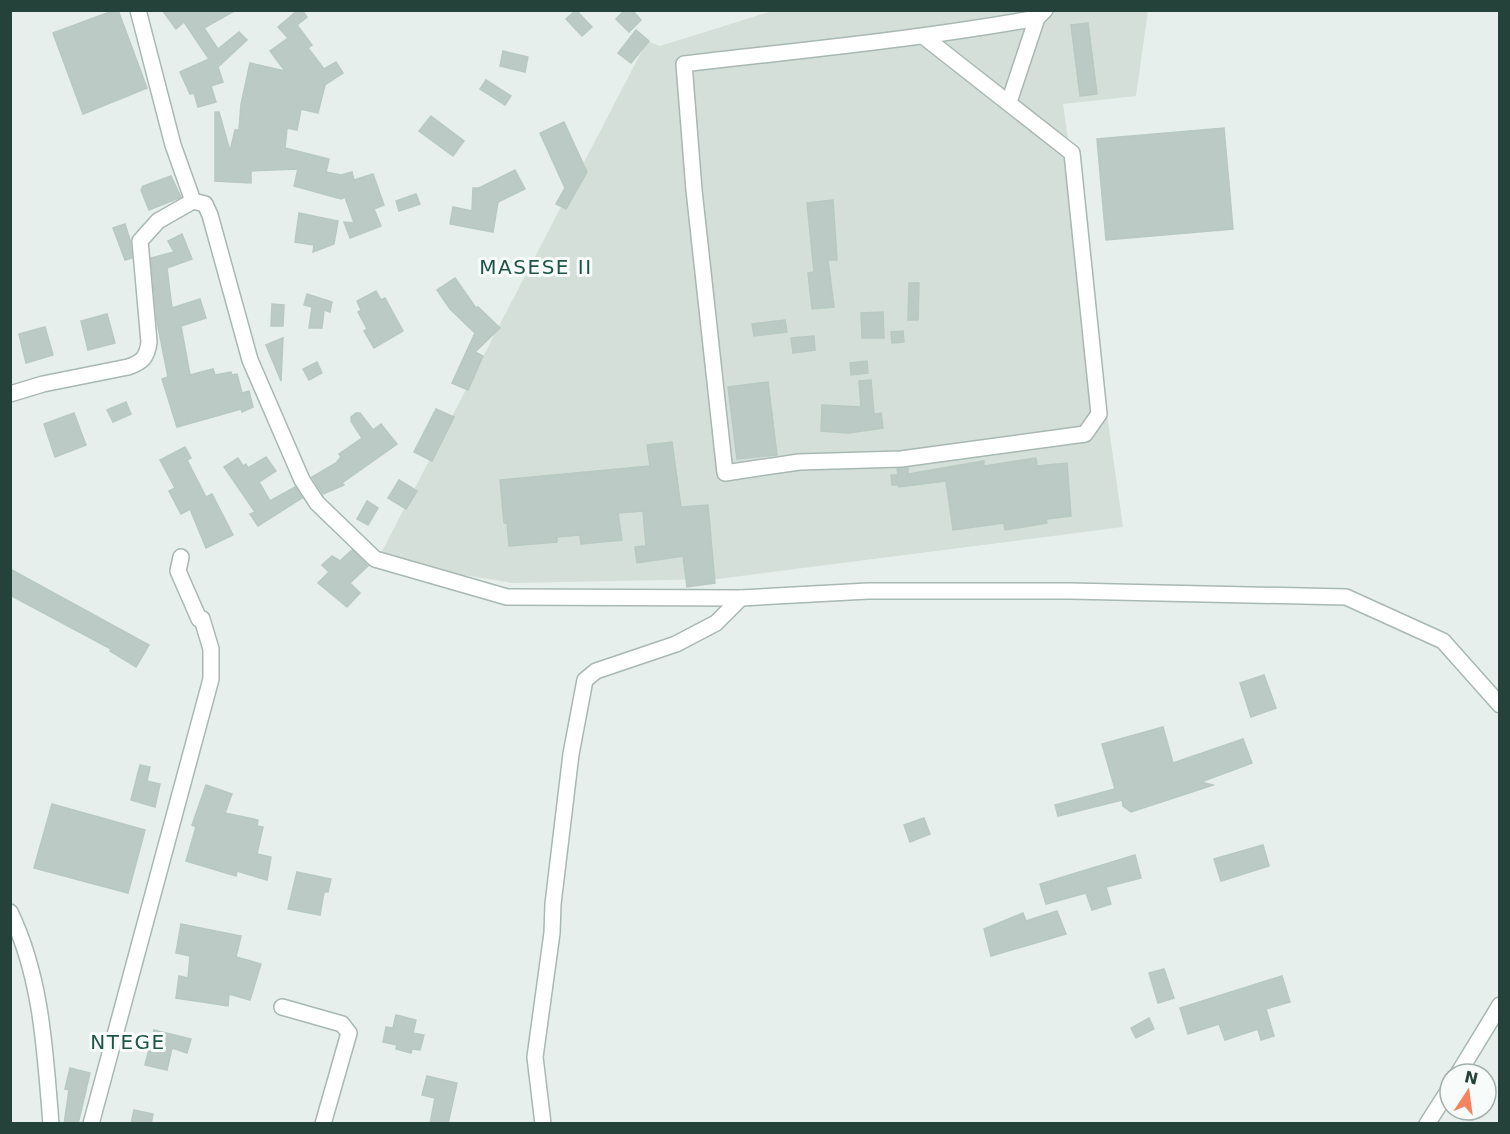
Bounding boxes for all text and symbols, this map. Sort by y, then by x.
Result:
district label: MASESE II [479,255,593,279]
district label: NTEGE [90,1030,166,1054]
north arrow [1438,1062,1498,1122]
text: N [1463,1067,1480,1089]

